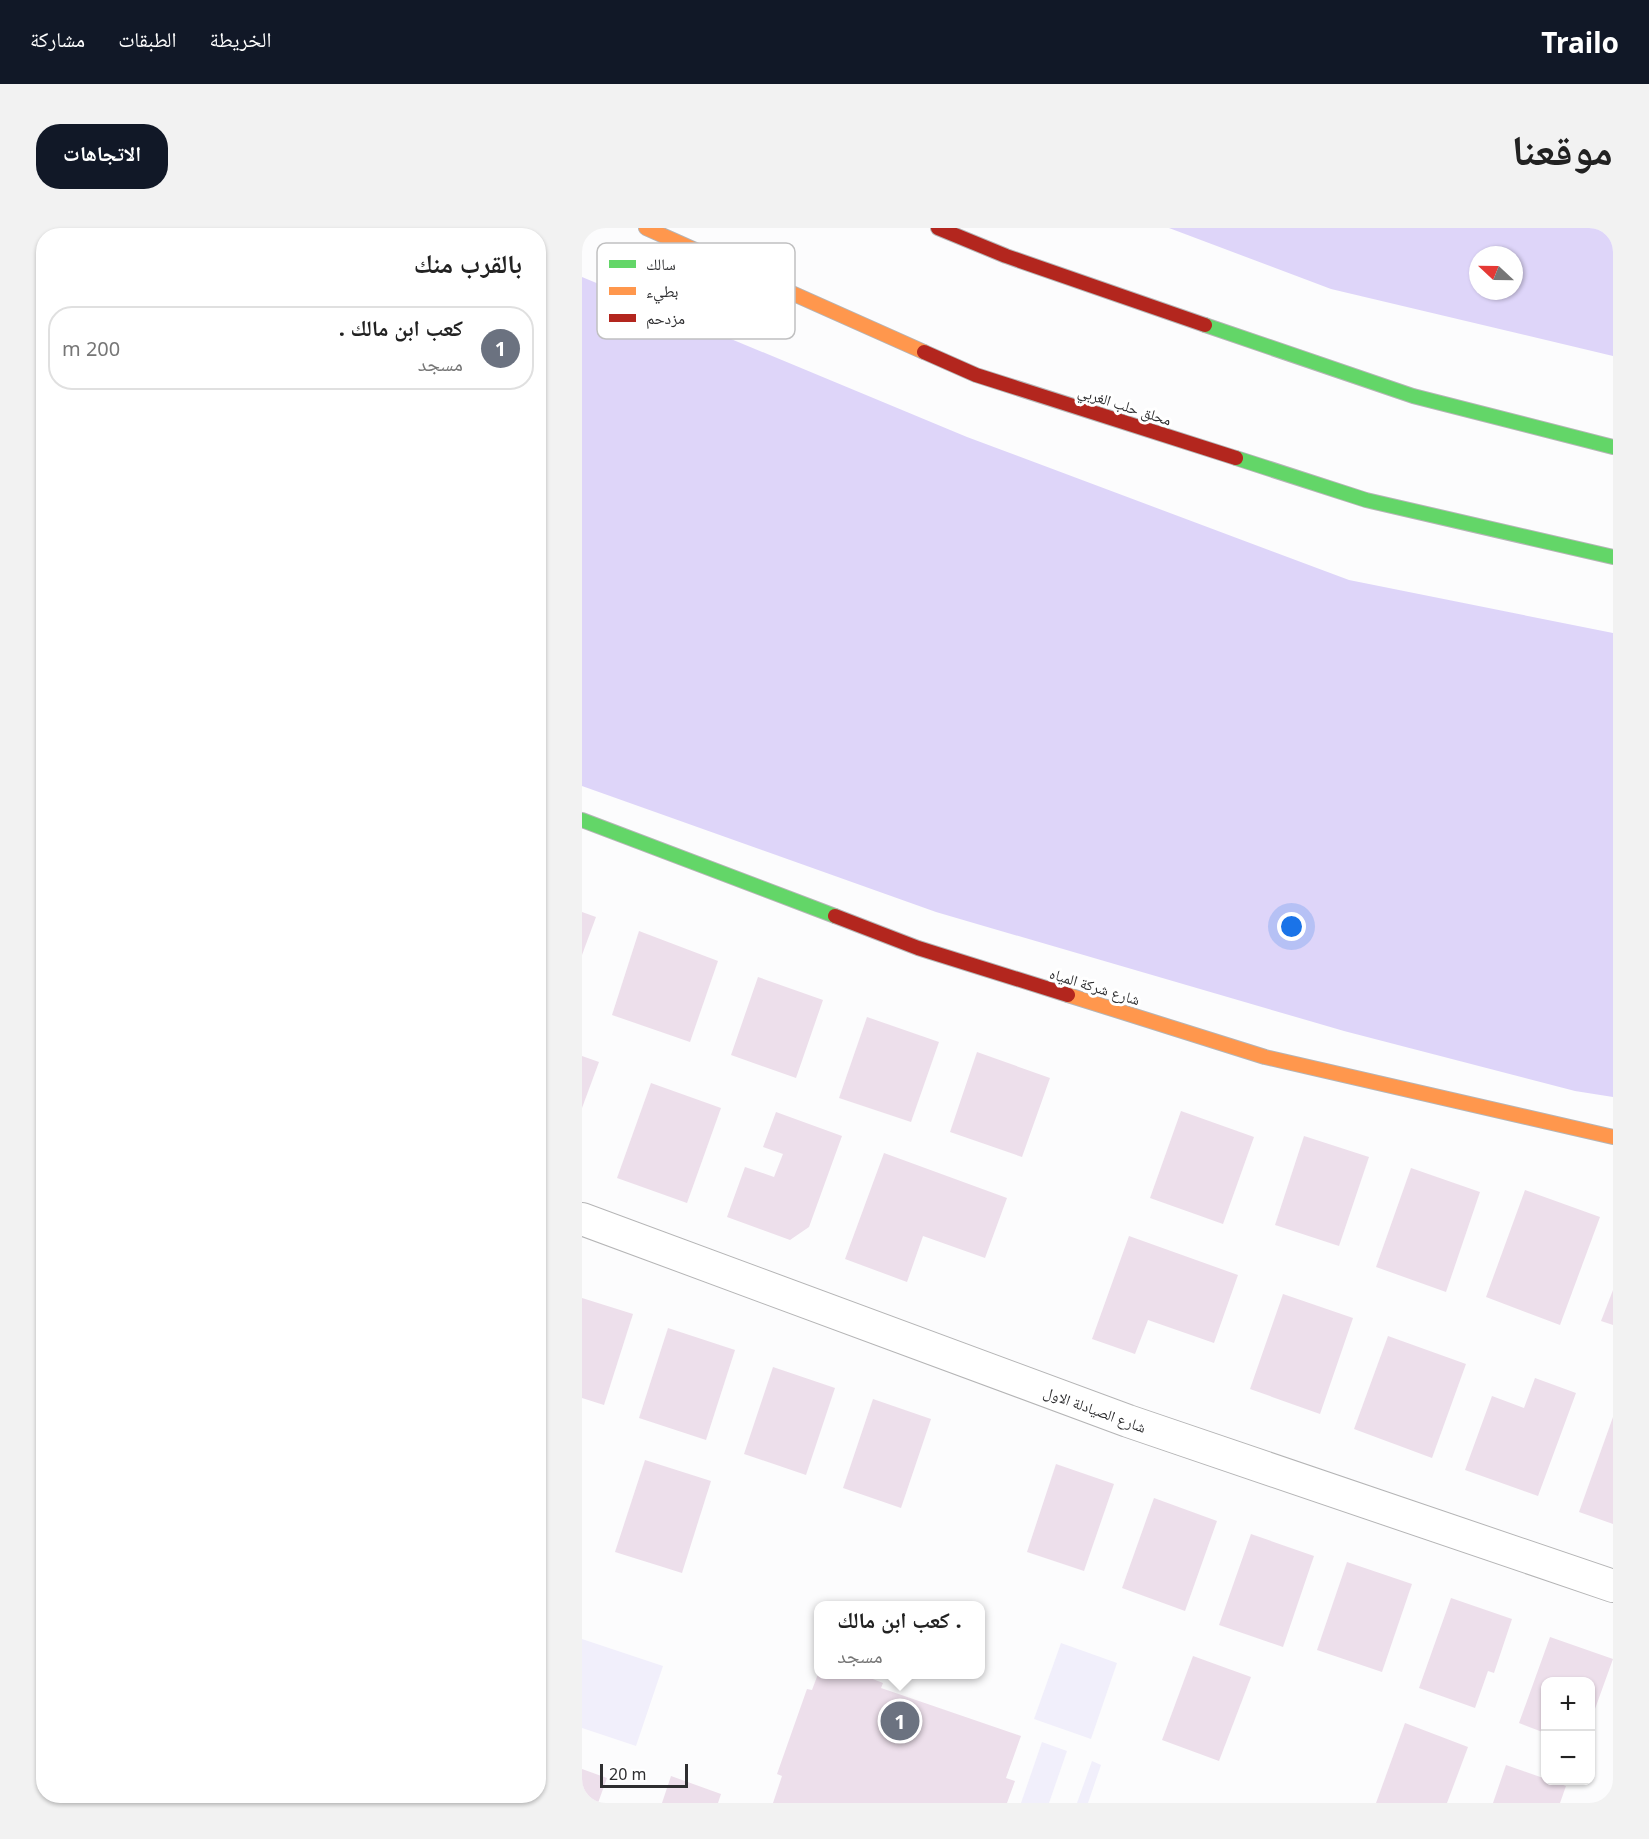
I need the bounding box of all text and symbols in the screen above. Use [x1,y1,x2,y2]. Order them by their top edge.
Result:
text: Trailo [1541,23,1619,61]
text: مشاركة [30,25,85,53]
text: الطبقات [118,25,177,53]
text: الخريطة [210,25,271,53]
text: موقعنا [1512,120,1613,177]
button: الاتجاهات [36,124,168,189]
legend [597,243,795,339]
text: بالقرب منك [414,245,522,281]
north arrow [1469,246,1523,300]
text: سالك [646,253,676,275]
text: بطيء [646,280,678,304]
text: مزدحم [646,307,685,329]
text: كعب ابن مالك . [339,312,463,342]
text: 200 m [62,335,120,362]
text: 1 [495,335,506,362]
text: مسجد [418,350,463,377]
street label: محلق حلب الغربي [1075,381,1174,432]
your location [1277,912,1306,941]
street label: شارع شركة المياه [1047,963,1143,1010]
street label: شارع الصيادلة الاول [1041,1381,1149,1438]
popup [814,1601,985,1679]
text: كعب ابن مالك . [837,1604,962,1634]
text: مسجد [837,1642,883,1669]
map controls [1541,1677,1595,1785]
button: + [1541,1677,1595,1731]
pin: 1 [880,1698,920,1744]
button: − [1541,1731,1595,1785]
scale bar [600,1761,688,1788]
text: 20 m [609,1763,646,1785]

